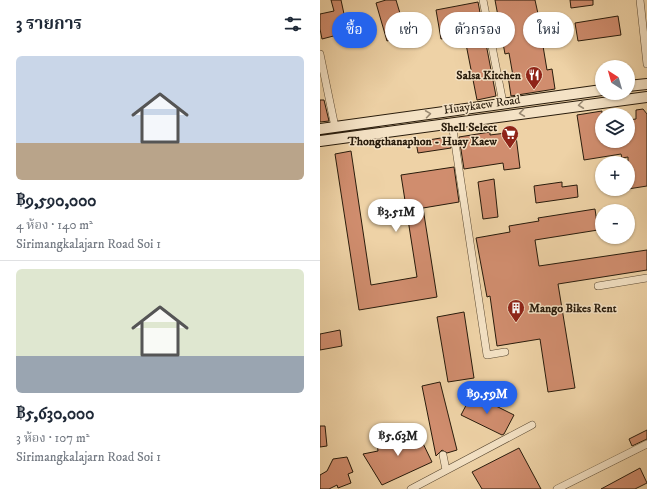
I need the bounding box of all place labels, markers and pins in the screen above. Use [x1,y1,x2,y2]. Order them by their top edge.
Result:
restaurant icon: Salsa Kitchen [524,65,544,90]
place label: Salsa Kitchen [456,68,522,83]
place label: Shell Select Thongthanaphon - Huay Kaew [347,120,497,149]
supermarket icon: Shell Select Thongthanaphon - Huay Kaew [500,124,520,149]
pin: ฿3.51M [363,199,429,233]
building icon: Mango Bikes Rent [506,298,526,323]
place label: Mango Bikes Rent [529,301,617,316]
pin: ฿9.59M [454,381,520,415]
pin: ฿5.63M [365,423,431,457]

